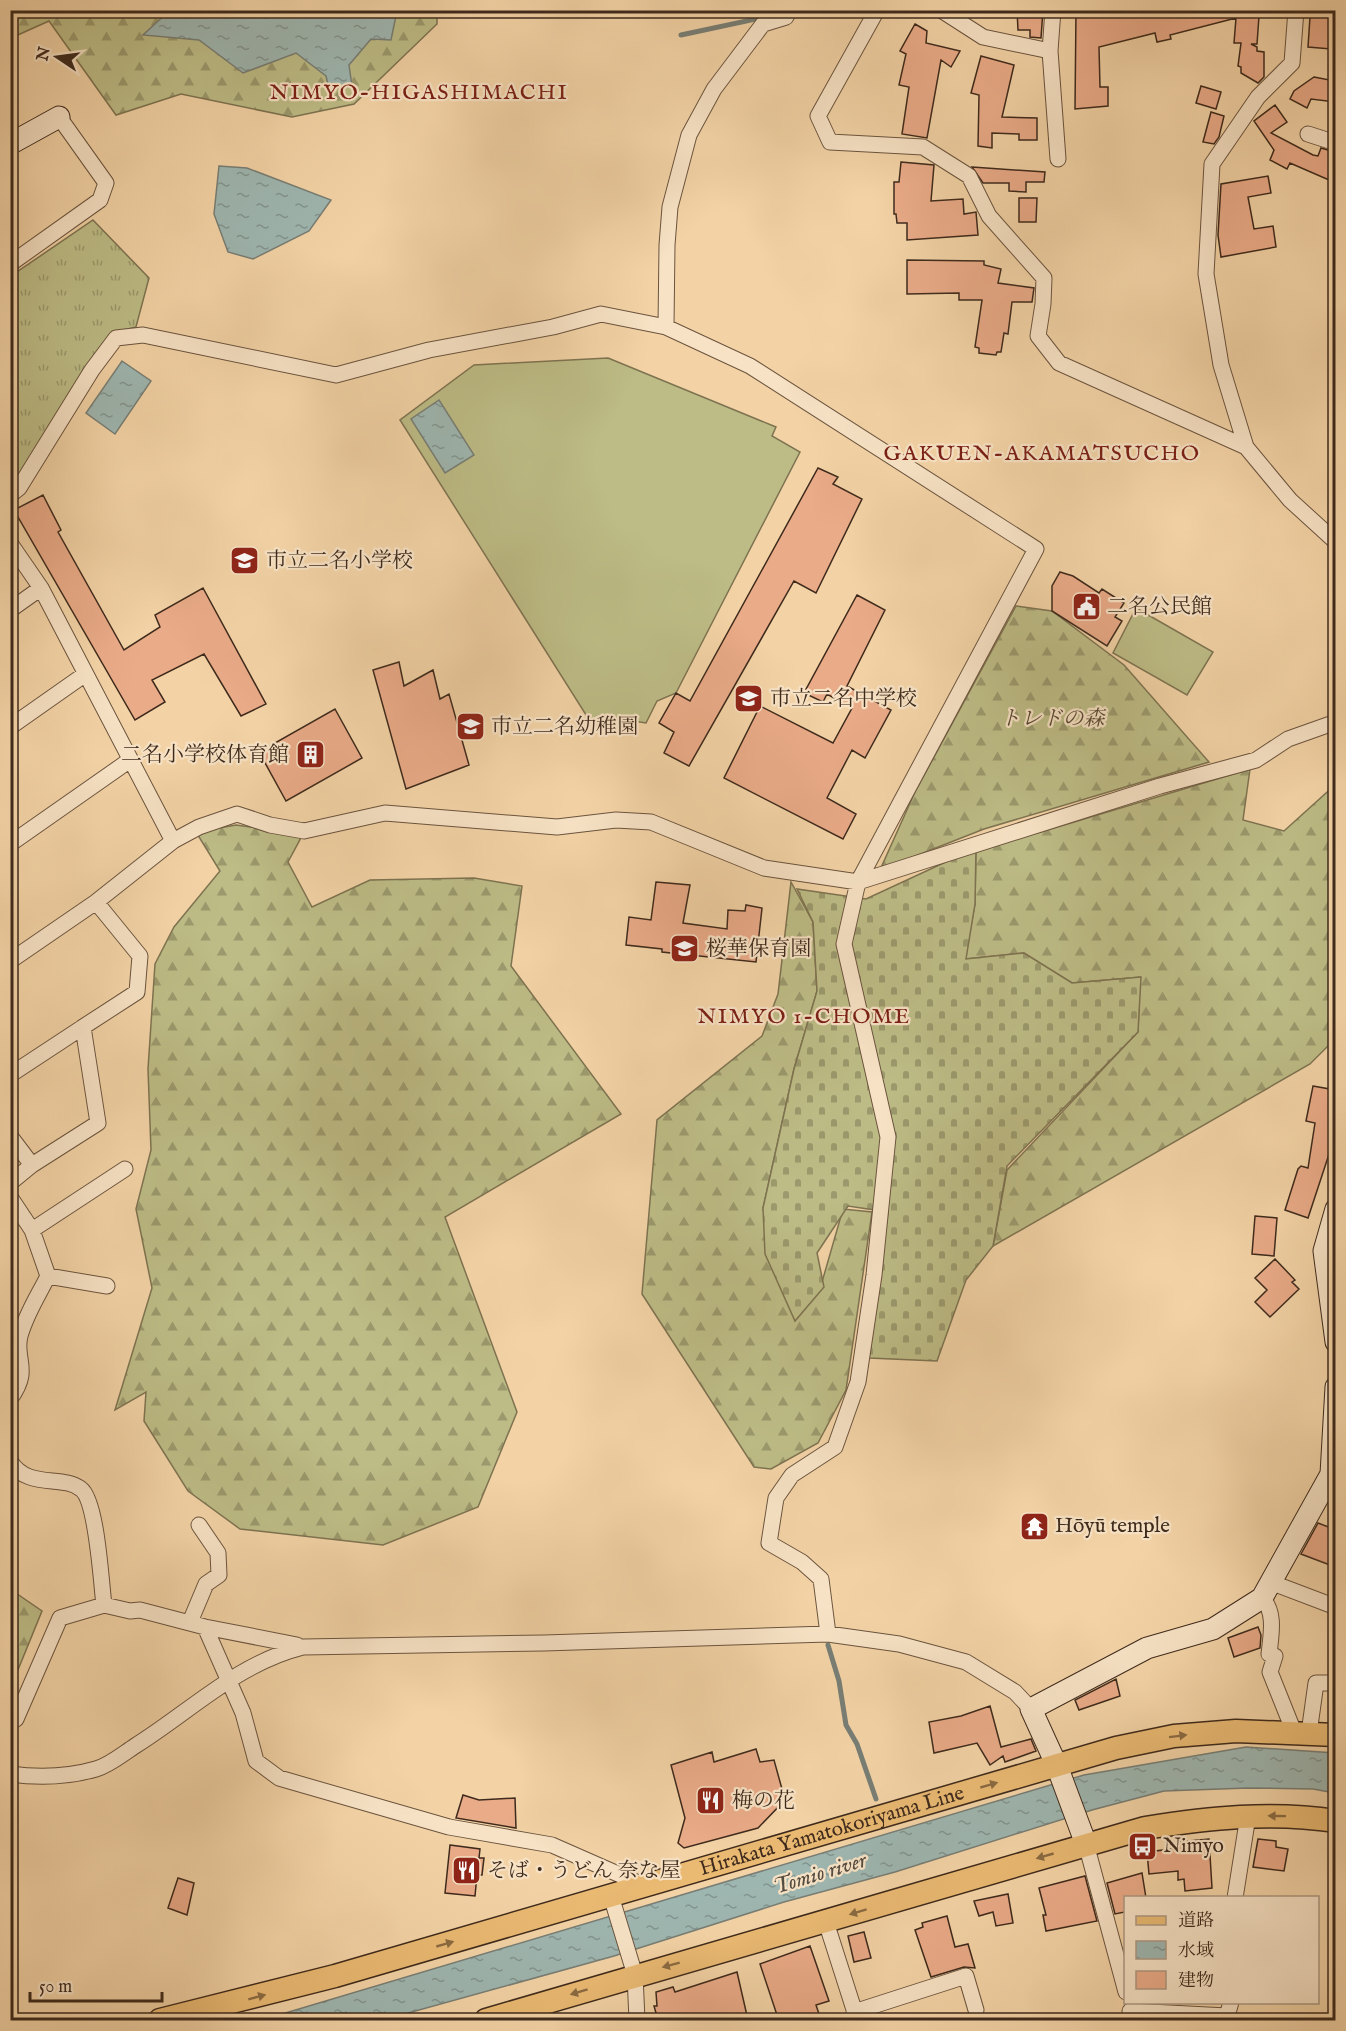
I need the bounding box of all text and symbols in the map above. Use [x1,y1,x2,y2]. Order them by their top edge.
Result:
north arrow [27,27,87,87]
text: N [33,45,56,64]
district label: NIMYO-HIGASHIMACHI [270,79,568,107]
district label: GAKUEN-AKAMATSUCHO [884,440,1200,468]
school or university icon: 市立二名小学校 [229,545,261,577]
place label: 市立二名小学校 [266,548,413,575]
public building icon: 二名公民館 [1070,591,1102,623]
place label: 二名公民館 [1107,594,1212,621]
school or university icon: 市立二名中学校 [733,683,765,715]
place label: 市立二名中学校 [770,686,917,713]
park label: トレドの森 [1000,706,1106,733]
school or university icon: 市立二名幼稚園 [454,711,486,743]
place label: 市立二名幼稚園 [491,714,638,741]
building icon: 二名小学校体育館 [294,739,326,771]
place label: 二名小学校体育館 [121,742,289,769]
school or university icon: 桜華保育園 [669,933,701,965]
place label: 桜華保育園 [706,936,811,963]
district label: NIMYO 1-CHOME [697,1003,911,1031]
temple icon: Hōyū temple [1018,1510,1050,1542]
place label: Hōyū temple [1055,1513,1170,1540]
one-way arrow [1168,1732,1187,1741]
street label: Hirakata Yamatokoriyama Line [696,1779,968,1882]
one-way arrow [980,1780,998,1789]
restaurant icon: 梅の花 [695,1785,727,1817]
place label: 梅の花 [732,1788,795,1815]
one-way arrow [1268,1811,1287,1821]
bus stop icon: Nimyo [1126,1830,1158,1862]
place label: Nimyo [1163,1833,1224,1860]
water label: Tomio river [770,1846,871,1901]
one-way arrow [1036,1852,1054,1861]
restaurant icon: そば・うどん 奈な屋 [450,1855,482,1887]
place label: そば・うどん 奈な屋 [487,1858,681,1885]
legend [1124,1896,1319,2004]
one-way arrow [849,1908,867,1917]
text: 道路 [1178,1910,1214,1933]
one-way arrow [436,1939,454,1948]
text: 水域 [1178,1940,1214,1963]
one-way arrow [662,1961,680,1971]
scale bar [30,1965,162,2003]
text: 建物 [1178,1970,1214,1993]
text: 50 m [39,1976,72,1999]
one-way arrow [570,1988,588,1998]
one-way arrow [248,1991,266,2001]

